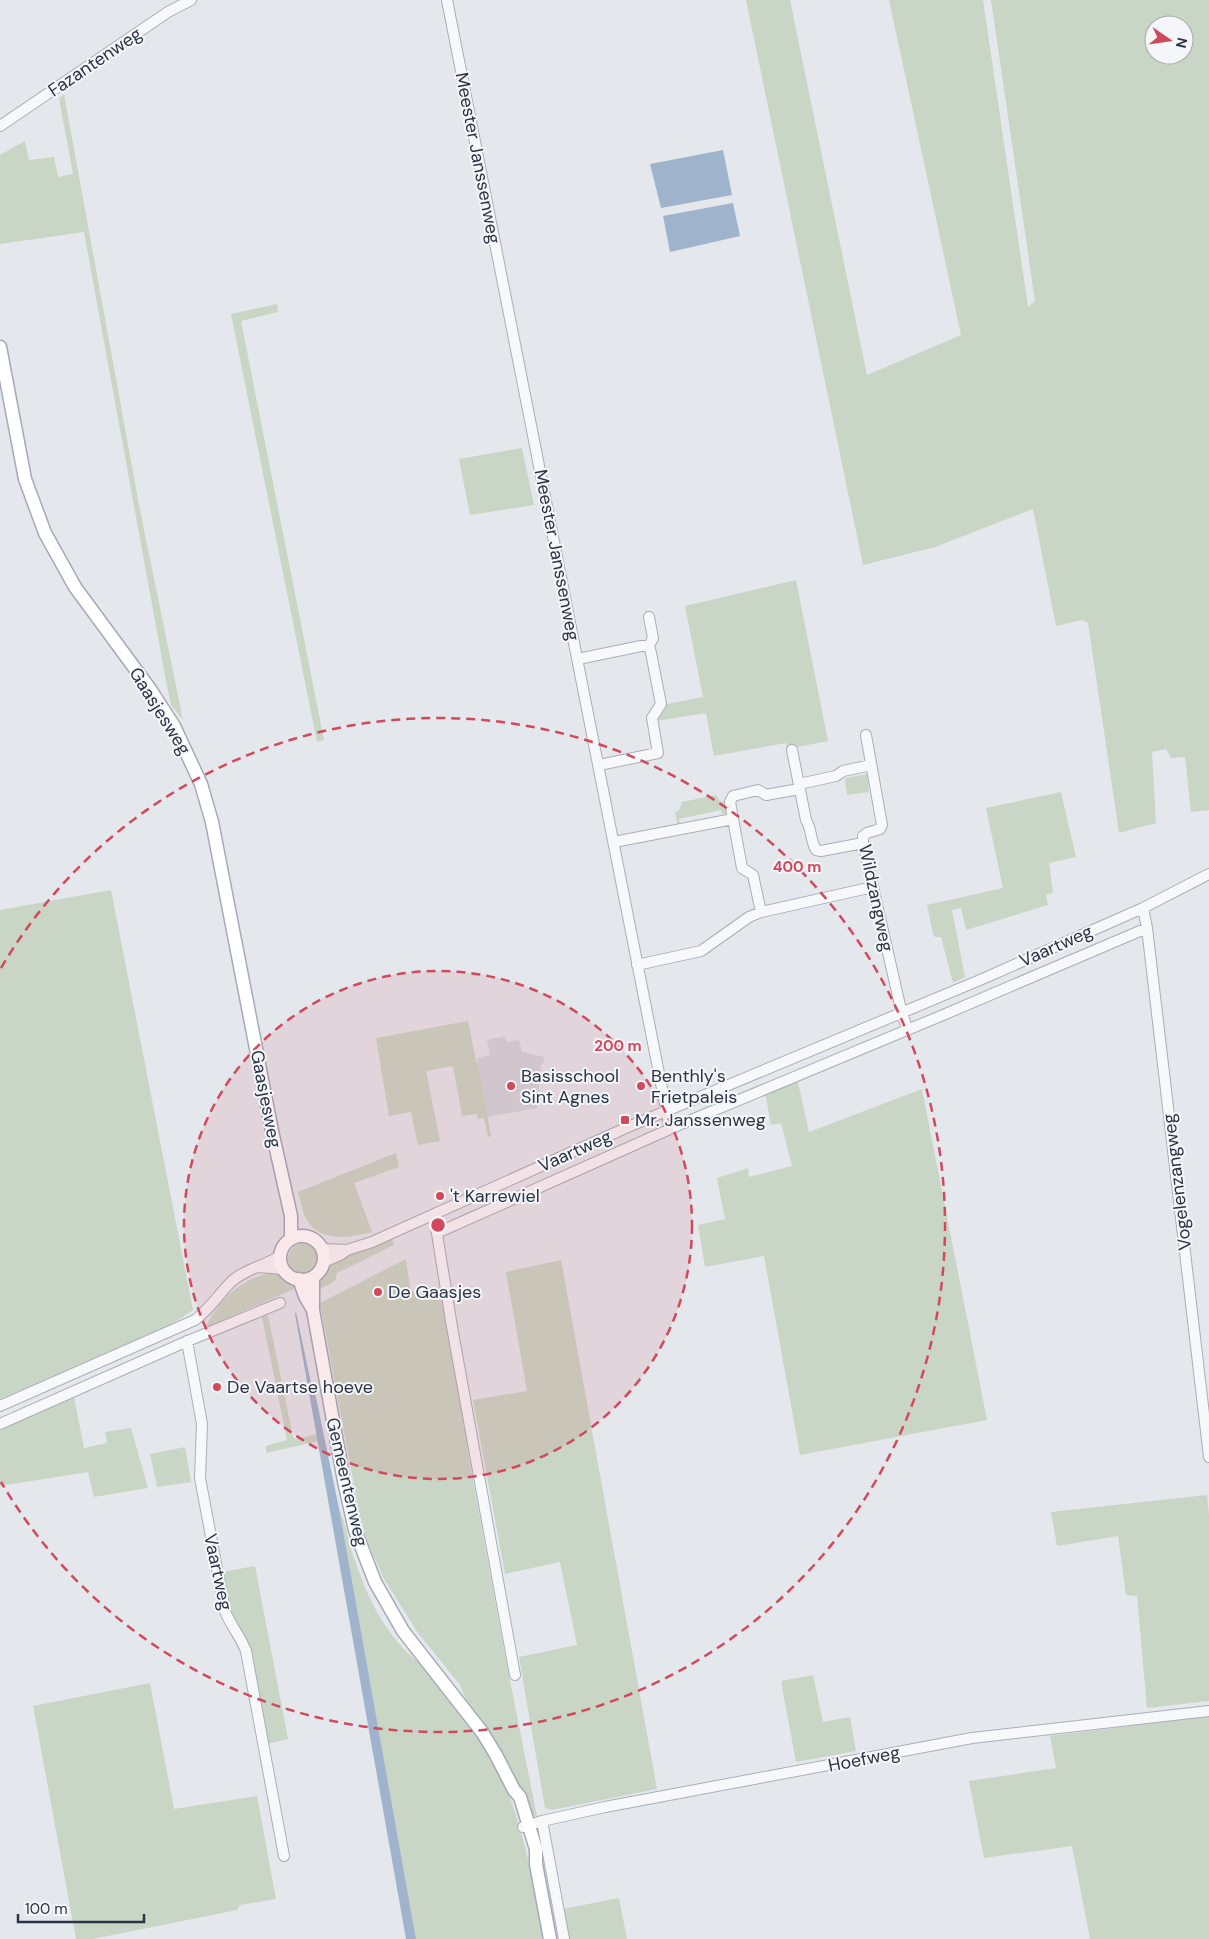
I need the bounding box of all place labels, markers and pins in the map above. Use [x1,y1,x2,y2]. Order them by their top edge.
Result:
place label: Basisschool Sint Agnes [521,1064,619,1109]
place label: Benthly's Frietpaleis [651,1064,737,1109]
marker: Basisschool Sint Agnes [505,1080,517,1092]
marker: Benthly's Frietpaleis [635,1080,647,1092]
place label: Mr. Janssenweg [635,1108,766,1132]
marker: Mr. Janssenweg [619,1114,631,1126]
place label: 't Karrewiel [450,1184,540,1208]
marker: 't Karrewiel [434,1190,446,1202]
centre of rings [429,1216,447,1234]
place label: De Gaasjes [388,1280,481,1304]
marker: De Gaasjes [372,1286,384,1298]
place label: De Vaartse hoeve [227,1375,373,1399]
marker: De Vaartse hoeve [211,1381,223,1393]

